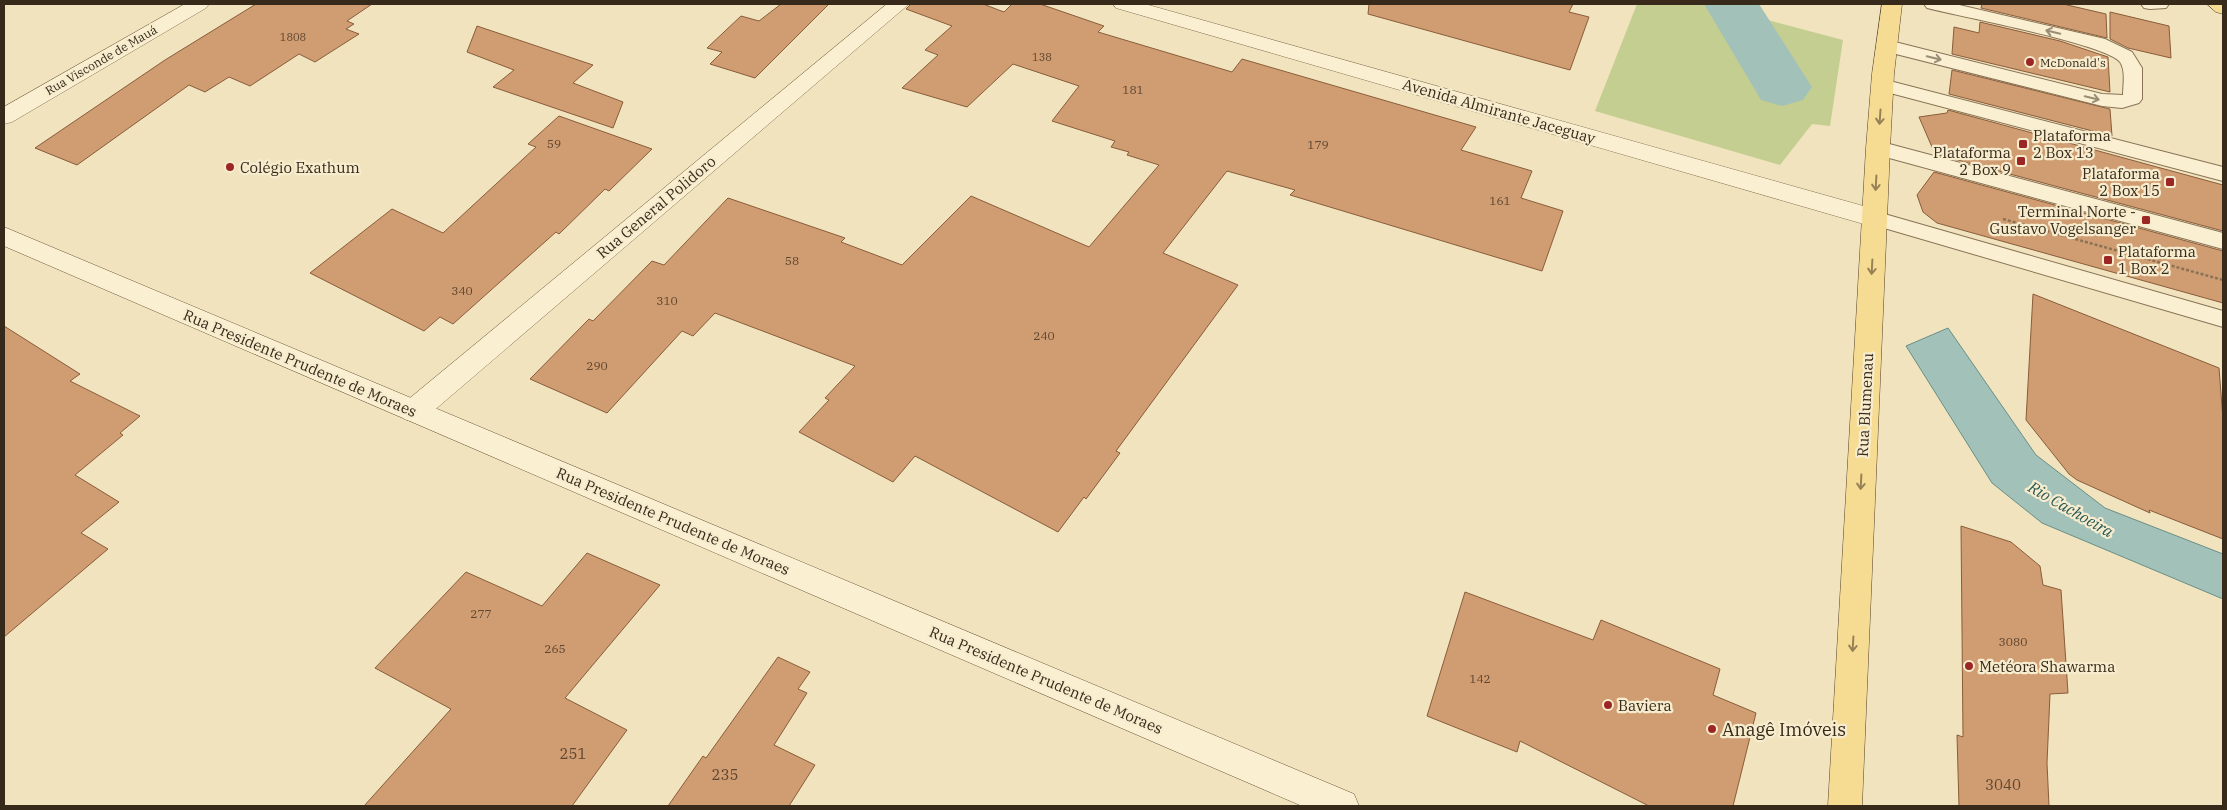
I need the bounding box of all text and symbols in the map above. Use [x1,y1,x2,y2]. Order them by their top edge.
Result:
street label: Rua Visconde de Mauá [42,22,160,98]
one-way arrow [2045,27,2061,36]
house number: 1808 [280,30,306,44]
house number: 138 [1032,50,1052,64]
one-way arrow [1926,54,1942,63]
place label: McDonald's [2040,55,2106,70]
marker: McDonald's [2024,56,2036,68]
street label: Avenida Almirante Jaceguay [1400,74,1598,148]
house number: 181 [1122,82,1144,97]
one-way arrow [2083,94,2099,103]
one-way arrow [1875,108,1885,124]
place label: Plataforma 2 Box 13 [2033,126,2111,162]
house number: 59 [547,136,561,151]
house number: 179 [1307,137,1329,152]
marker: Plataforma 2 Box 13 [2017,138,2029,150]
place label: Plataforma 2 Box 9 [1933,143,2011,179]
street label: Rua General Polidoro [593,152,719,262]
marker: Plataforma 2 Box 9 [2015,155,2027,167]
place label: Colégio Exathum [240,158,360,177]
marker: Colégio Exathum [224,161,236,173]
place label: Plataforma 2 Box 15 [2082,164,2160,200]
one-way arrow [1871,175,1880,191]
marker: Plataforma 2 Box 15 [2164,176,2176,188]
house number: 161 [1489,193,1511,208]
place label: Terminal Norte - Gustavo Vogelsanger [1990,202,2136,238]
marker: Terminal Norte - Gustavo Vogelsanger [2140,214,2152,226]
place label: Plataforma 1 Box 2 [2118,242,2196,278]
house number: 58 [785,253,799,268]
marker: Plataforma 1 Box 2 [2102,254,2114,266]
one-way arrow [1867,259,1876,275]
house number: 340 [451,283,473,298]
house number: 310 [656,293,678,308]
street label: Rua Presidente Prudente de Moraes [180,305,420,421]
house number: 240 [1033,328,1055,343]
street label: Rua Blumenau [1853,353,1877,457]
house number: 290 [586,358,608,373]
street label: Rua Presidente Prudente de Moraes [553,463,793,579]
one-way arrow [1857,474,1866,490]
water label: Rio Cachoeira [2024,476,2117,542]
house number: 277 [470,606,492,621]
street label: Rua Presidente Prudente de Moraes [926,622,1166,738]
house number: 3080 [1999,634,2027,649]
one-way arrow [1849,636,1858,652]
house number: 265 [544,641,566,656]
place label: Metéora Shawarma [1979,657,2115,676]
marker: Metéora Shawarma [1963,660,1975,672]
house number: 142 [1469,671,1491,686]
place label: Baviera [1618,696,1672,715]
marker: Baviera [1602,699,1614,711]
place label: Anagê Imóveis [1722,718,1846,741]
marker: Anagê Imóveis [1706,723,1718,735]
house number: 251 [559,744,587,763]
house number: 235 [711,765,739,784]
house number: 3040 [1985,775,2021,794]

